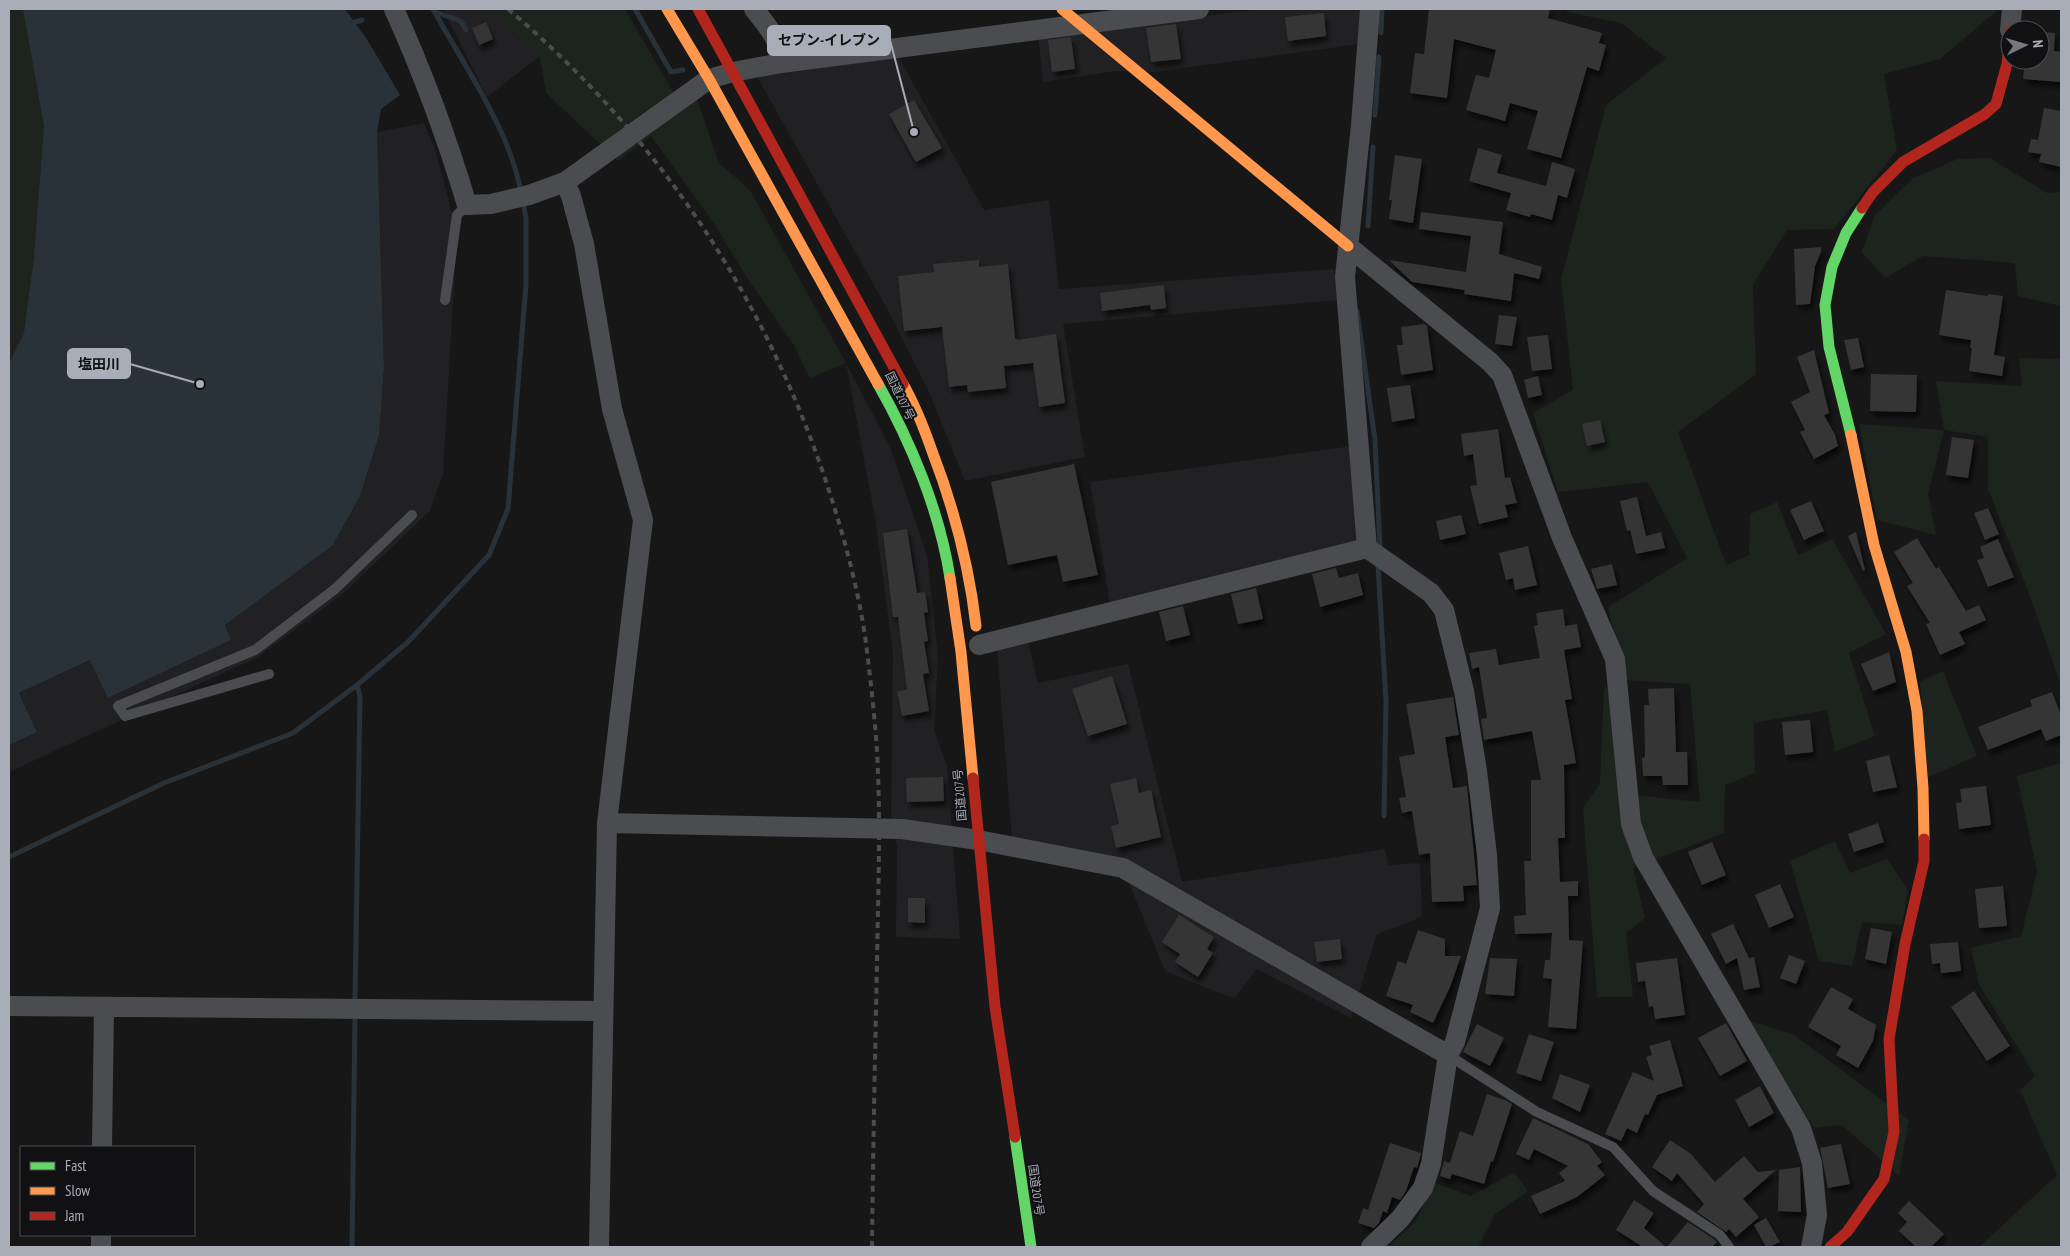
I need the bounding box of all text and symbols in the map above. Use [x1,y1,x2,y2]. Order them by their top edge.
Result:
north arrow [2000,20,2050,70]
callout: セブン-イレブン [768,26,890,55]
text: セブン-イレブン [778,31,880,49]
text: N [2029,39,2047,48]
callout: 塩田川 [68,349,130,378]
text: 塩田川 [78,355,120,373]
street label: 国道207号 [882,369,919,423]
street label: 国道207号 [950,768,969,822]
legend [20,1146,195,1236]
text: Fast [65,1156,86,1175]
street label: 国道207号 [1025,1163,1048,1217]
text: Slow [65,1181,90,1200]
text: Jam [64,1206,84,1225]

